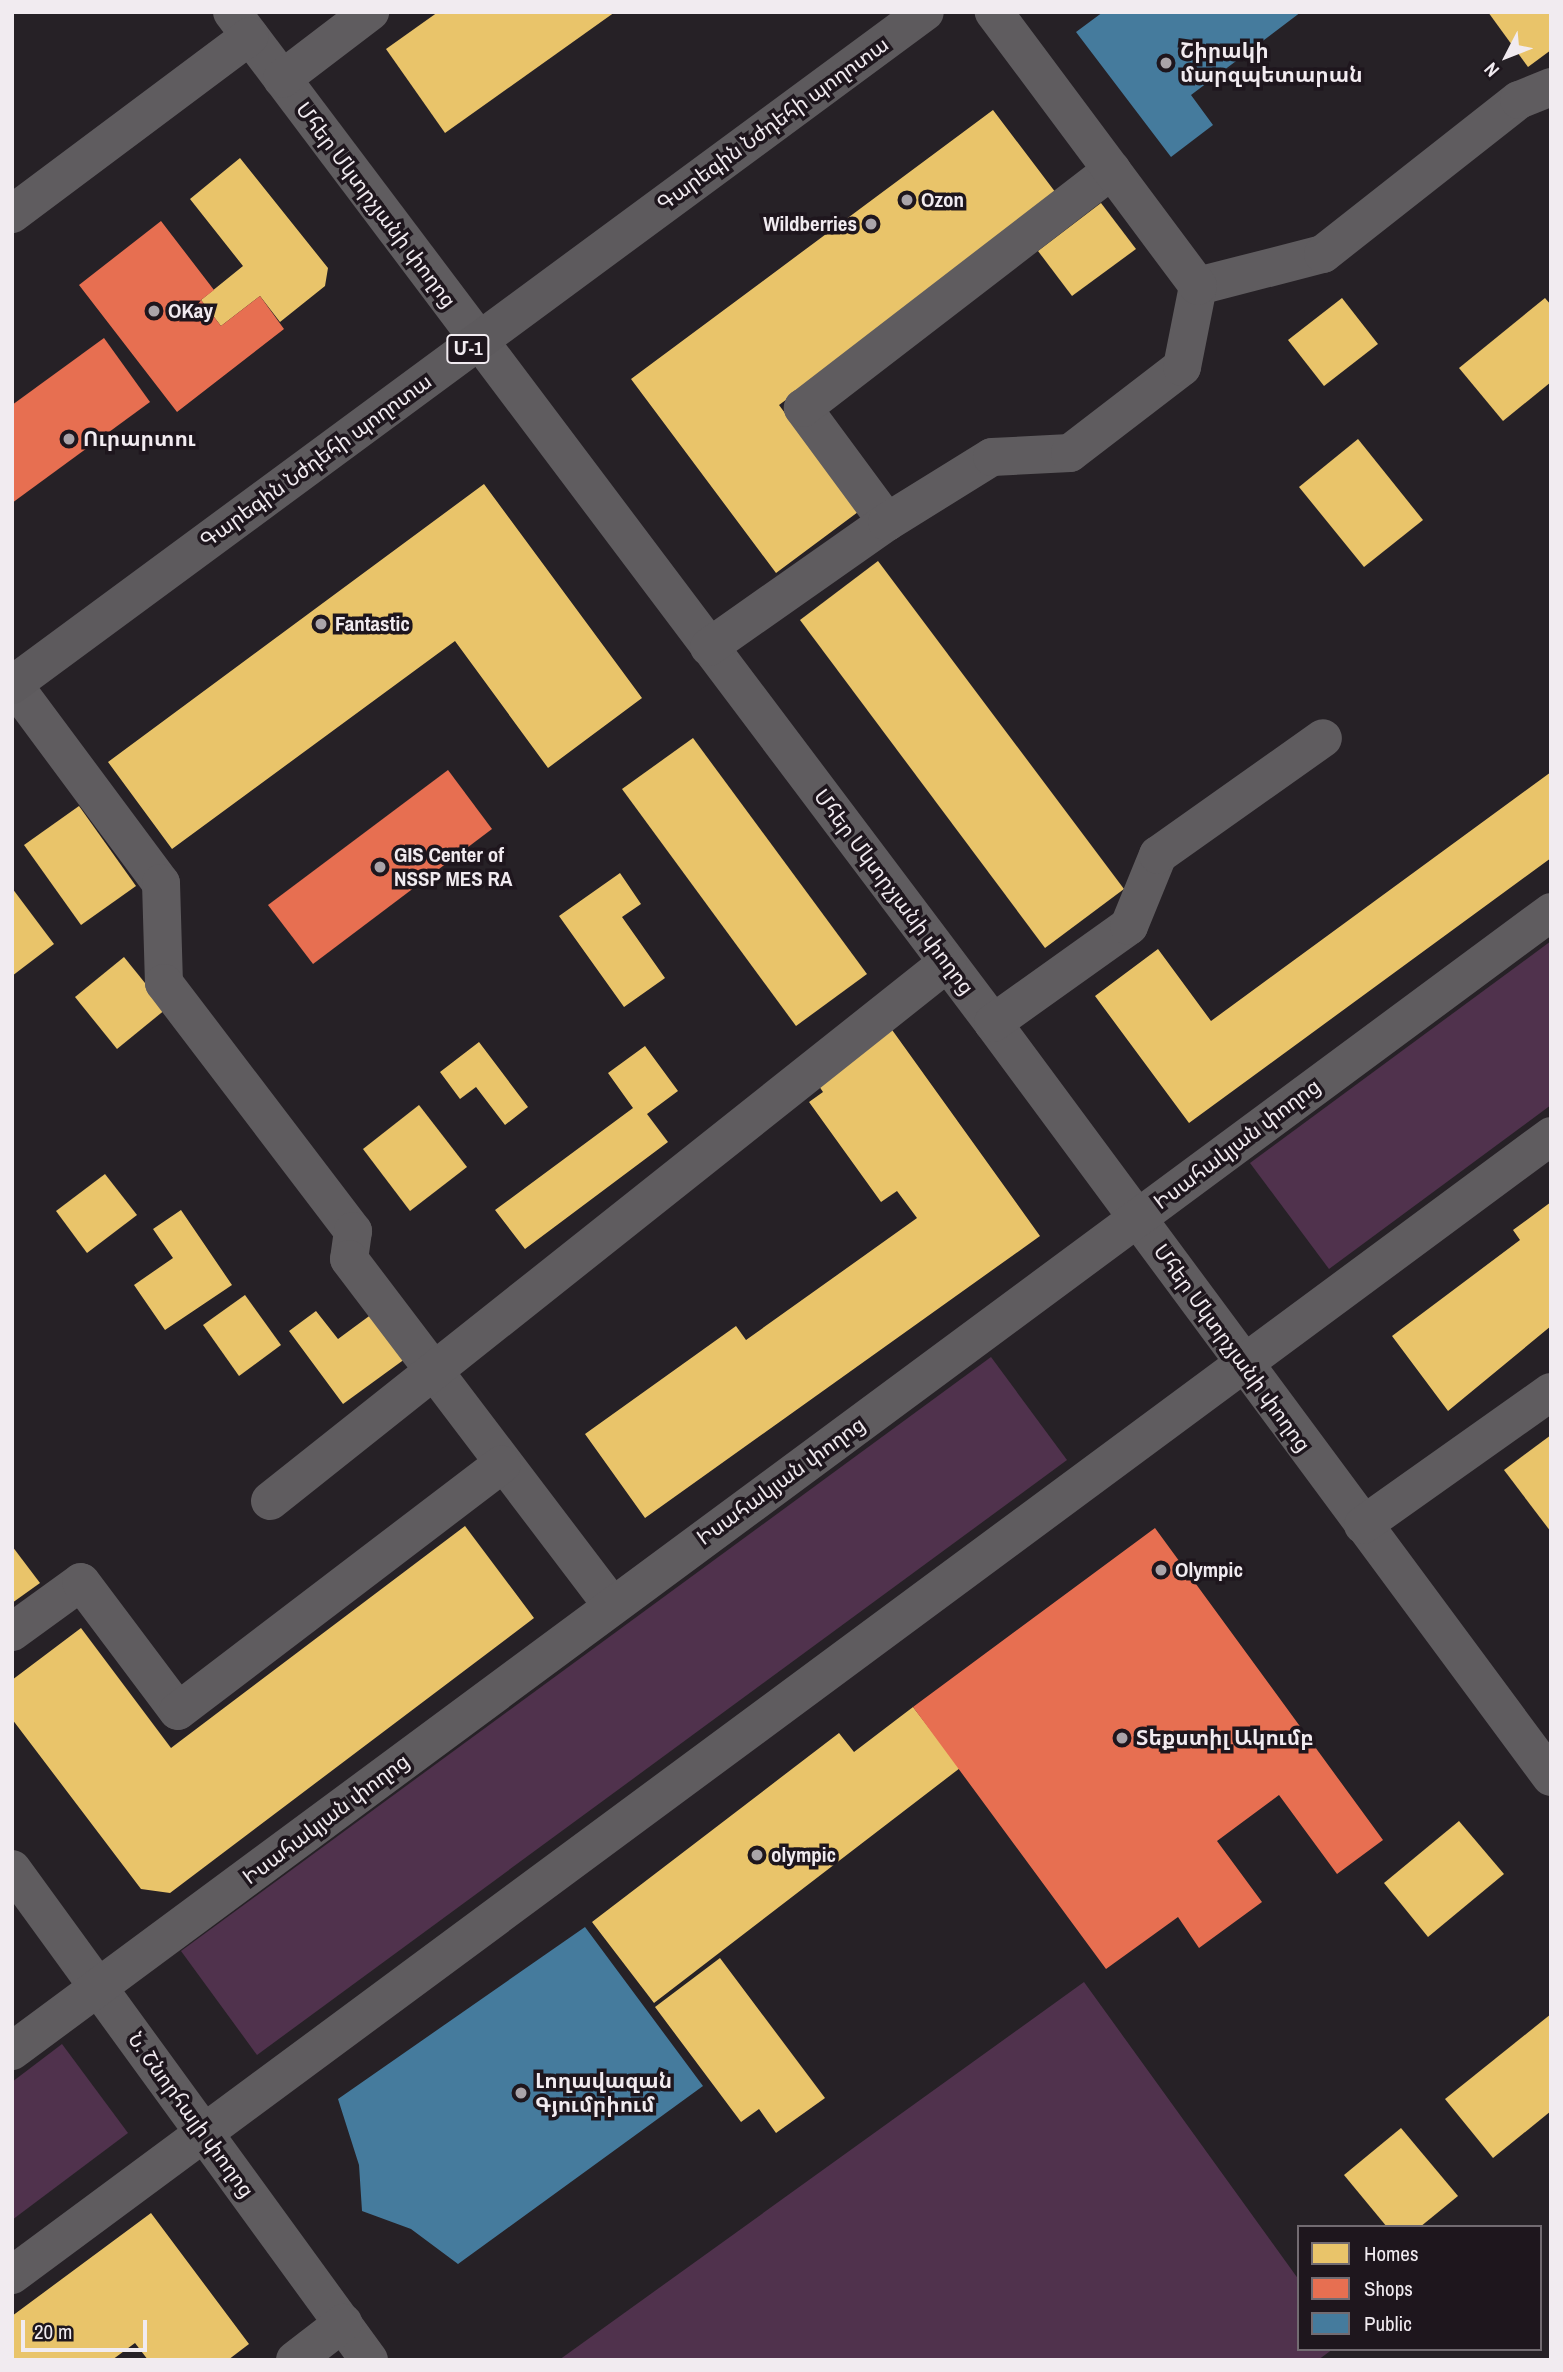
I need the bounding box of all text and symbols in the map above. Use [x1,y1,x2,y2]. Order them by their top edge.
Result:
north arrow [1472,21,1542,91]
street label: Գարեգին Նժդեհի պողոտա [652,32,894,216]
place label: Շիրակի մարզպետարան [1180,38,1363,88]
marker: Շիրակի մարզպետարան [1158,55,1174,71]
text: N [1478,57,1505,83]
street label: Մհեր Մկտրչյանի փողոց [291,97,461,313]
place label: Ozon [921,187,964,213]
marker: Ozon [899,192,915,208]
place label: Wildberries [763,211,857,237]
marker: Wildberries [863,216,879,232]
place label: OKay [168,298,213,324]
marker: OKay [146,303,162,319]
road number: Մ-1 [445,334,491,364]
street label: Գարեգին Նժդեհի պողոտա [195,369,437,553]
place label: Ուրարտու [83,426,196,452]
marker: Ուրարտու [61,431,77,447]
place label: Fantastic [335,611,410,637]
marker: Fantastic [313,616,329,632]
street label: Մհեր Մկտրչյանի փողոց [809,784,979,1000]
place label: GIS Center of NSSP MES RA [394,842,513,892]
marker: GIS Center of NSSP MES RA [372,859,388,875]
street label: Իսահակյան փողոց [1149,1073,1325,1215]
street label: Մհեր Մկտրչյանի փողոց [1148,1239,1316,1457]
street label: Իսահակյան փողոց [692,1412,870,1550]
place label: Olympic [1175,1557,1243,1583]
marker: Olympic [1153,1562,1169,1578]
place label: Տեքստիլ Ակումբ [1136,1725,1314,1751]
marker: Տեքստիլ Ակումբ [1114,1730,1130,1746]
street label: Իսահակյան փողոց [238,1748,414,1890]
place label: olympic [771,1842,836,1868]
marker: olympic [749,1847,765,1863]
street label: Ն. Շնորհալի փողոց [123,2028,259,2202]
place label: Լողավազան Գյումրիում [535,2068,672,2118]
marker: Լողավազան Գյումրիում [513,2085,529,2101]
legend [1297,2225,1542,2351]
text: Homes [1364,2239,1419,2268]
text: Shops [1364,2274,1413,2303]
scale bar [24,2306,150,2350]
text: Public [1364,2309,1412,2338]
text: 20 m [34,2317,72,2346]

